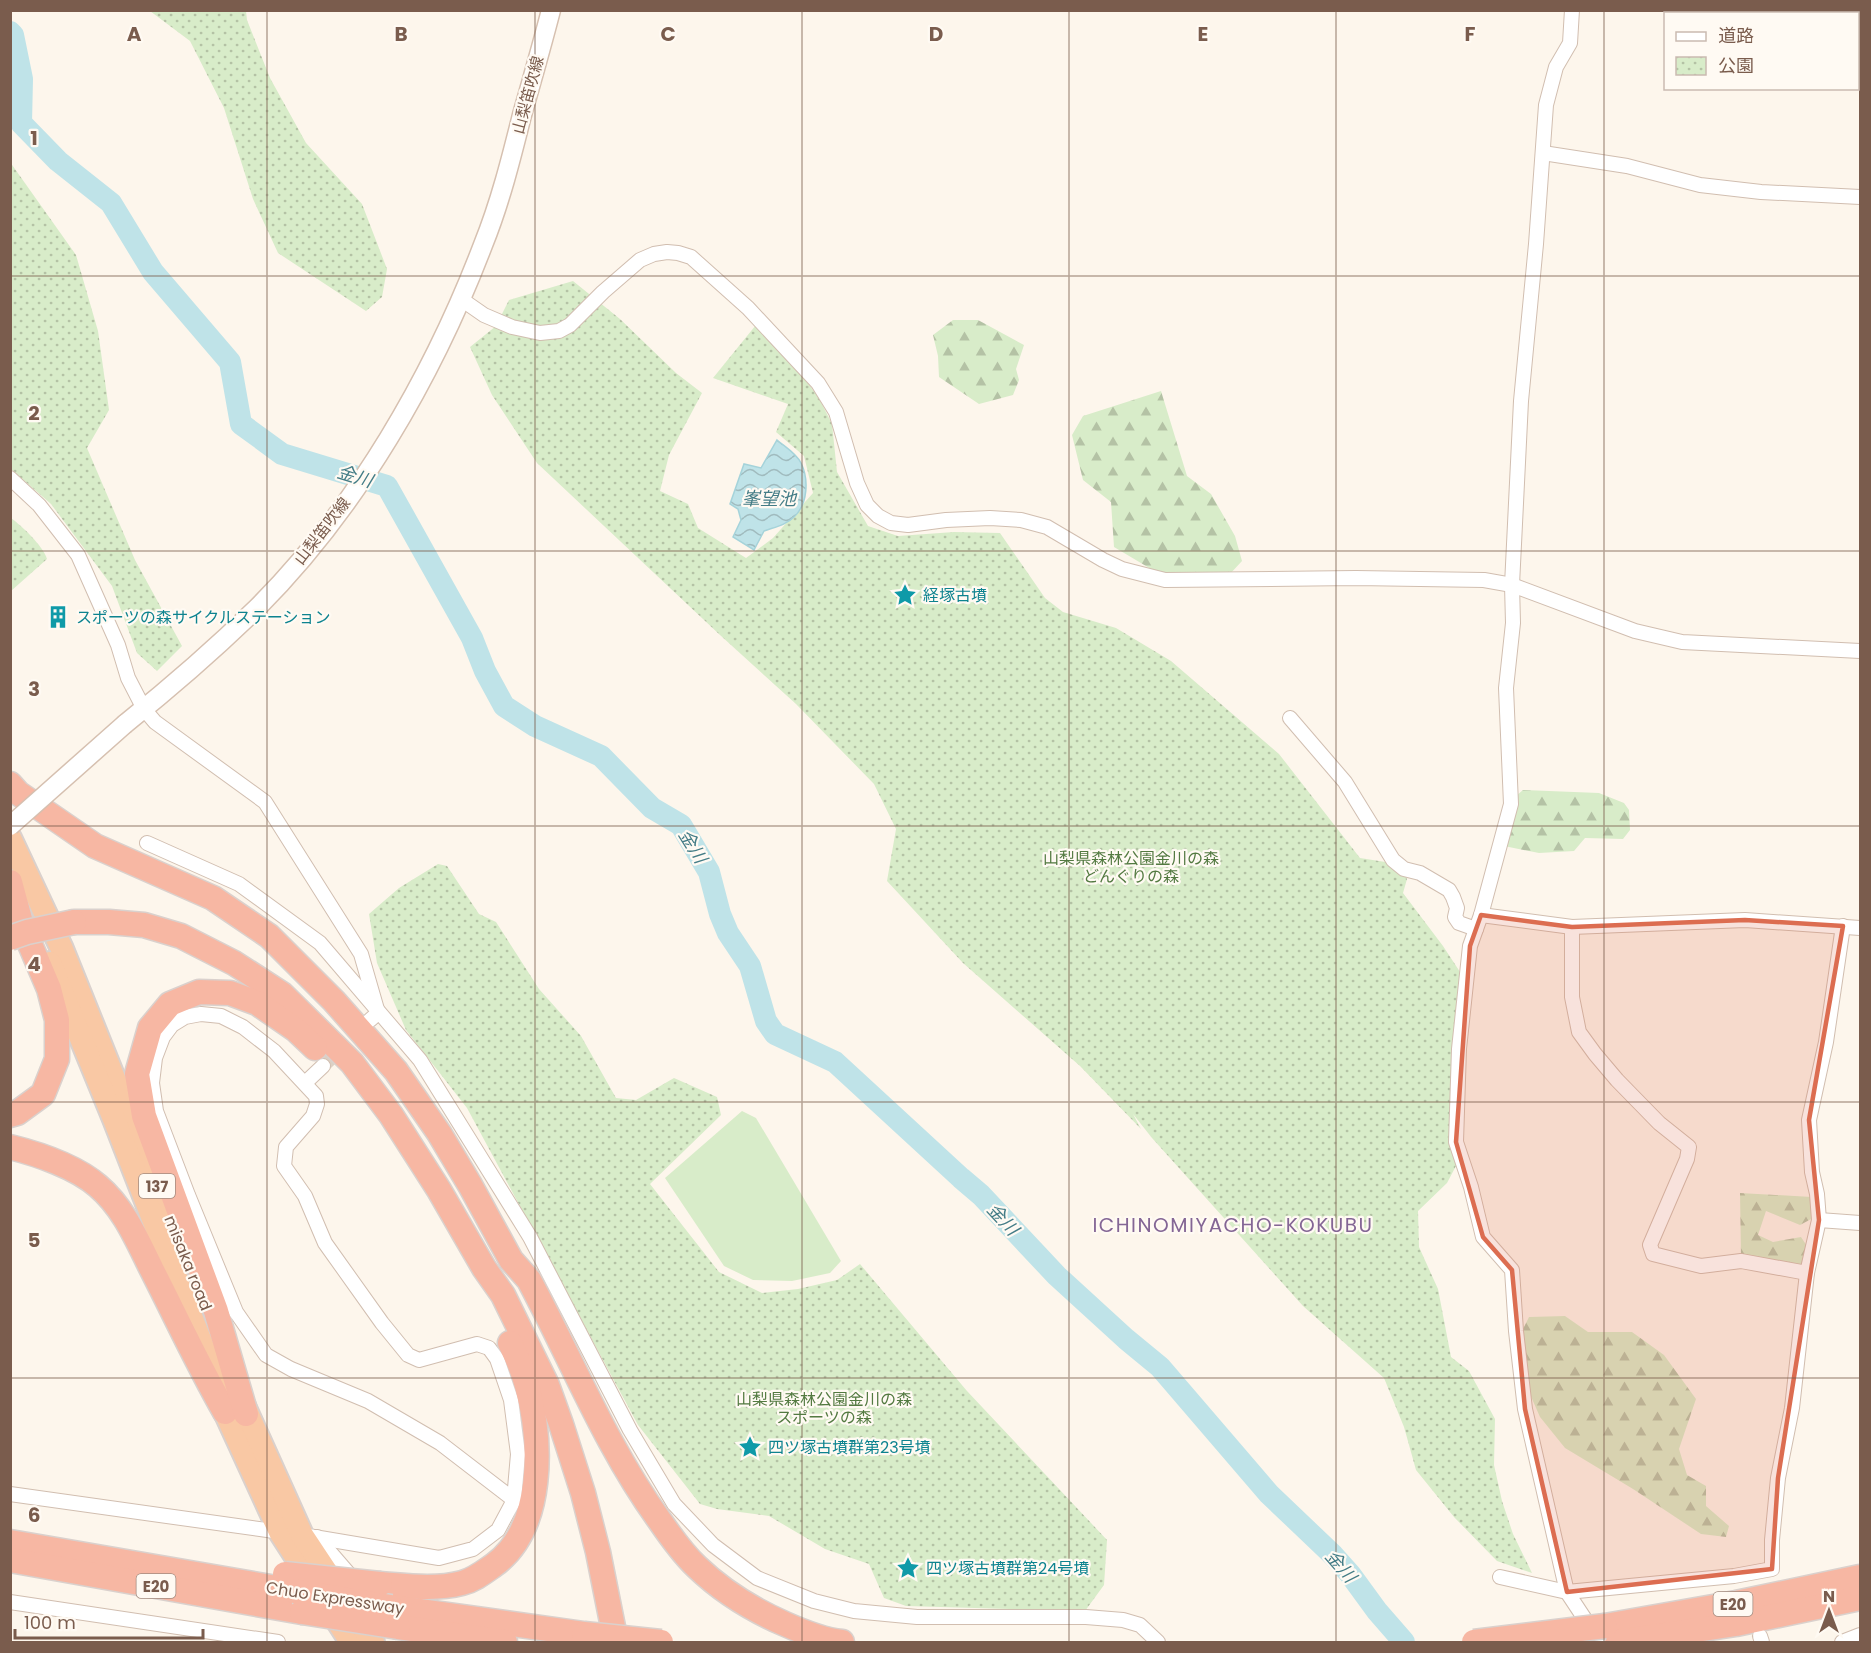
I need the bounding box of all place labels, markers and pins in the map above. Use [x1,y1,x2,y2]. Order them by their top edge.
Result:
place icon: 経塚古墳 [892,582,918,608]
place label: 経塚古墳 [923,584,987,607]
building icon: スポーツの森サイクルステーション [45,604,71,630]
place label: スポーツの森サイクルステーション [76,606,331,629]
place icon: 四ツ塚古墳群第23号墳 [737,1434,763,1460]
place label: 四ツ塚古墳群第23号墳 [768,1436,931,1459]
place icon: 四ツ塚古墳群第24号墳 [895,1555,921,1581]
place label: 四ツ塚古墳群第24号墳 [926,1557,1089,1580]

